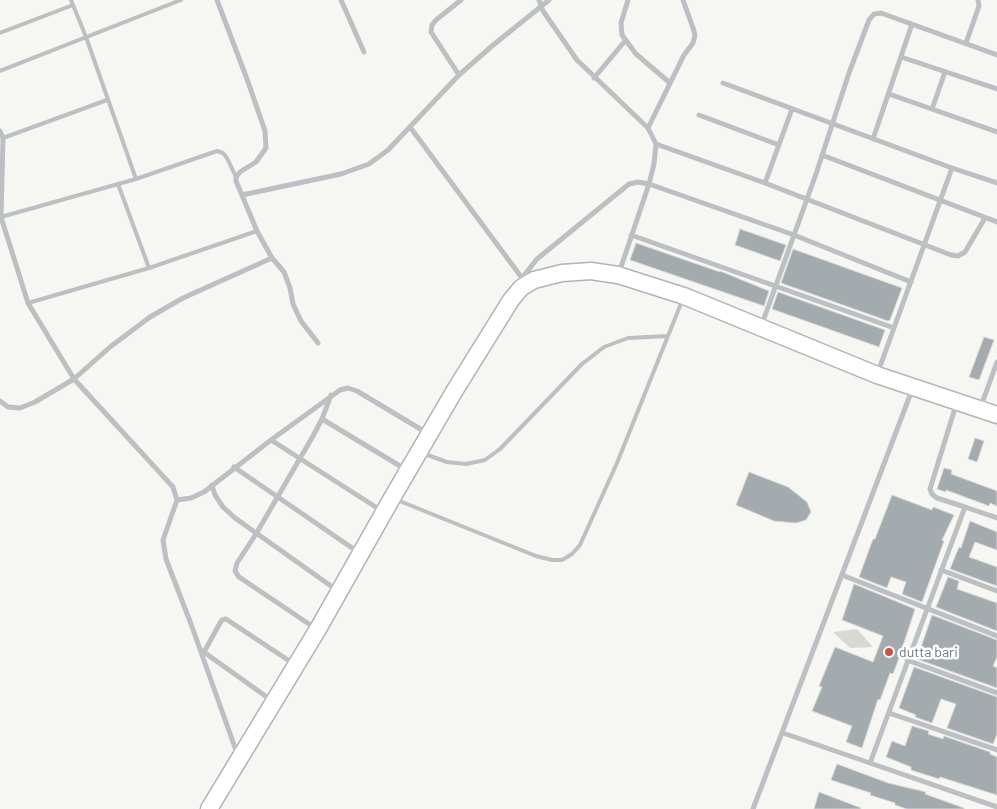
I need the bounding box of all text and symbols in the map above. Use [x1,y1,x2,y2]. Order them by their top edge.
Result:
place label: dutta bari [899,644,958,660]
marker: dutta bari [883,646,895,658]

